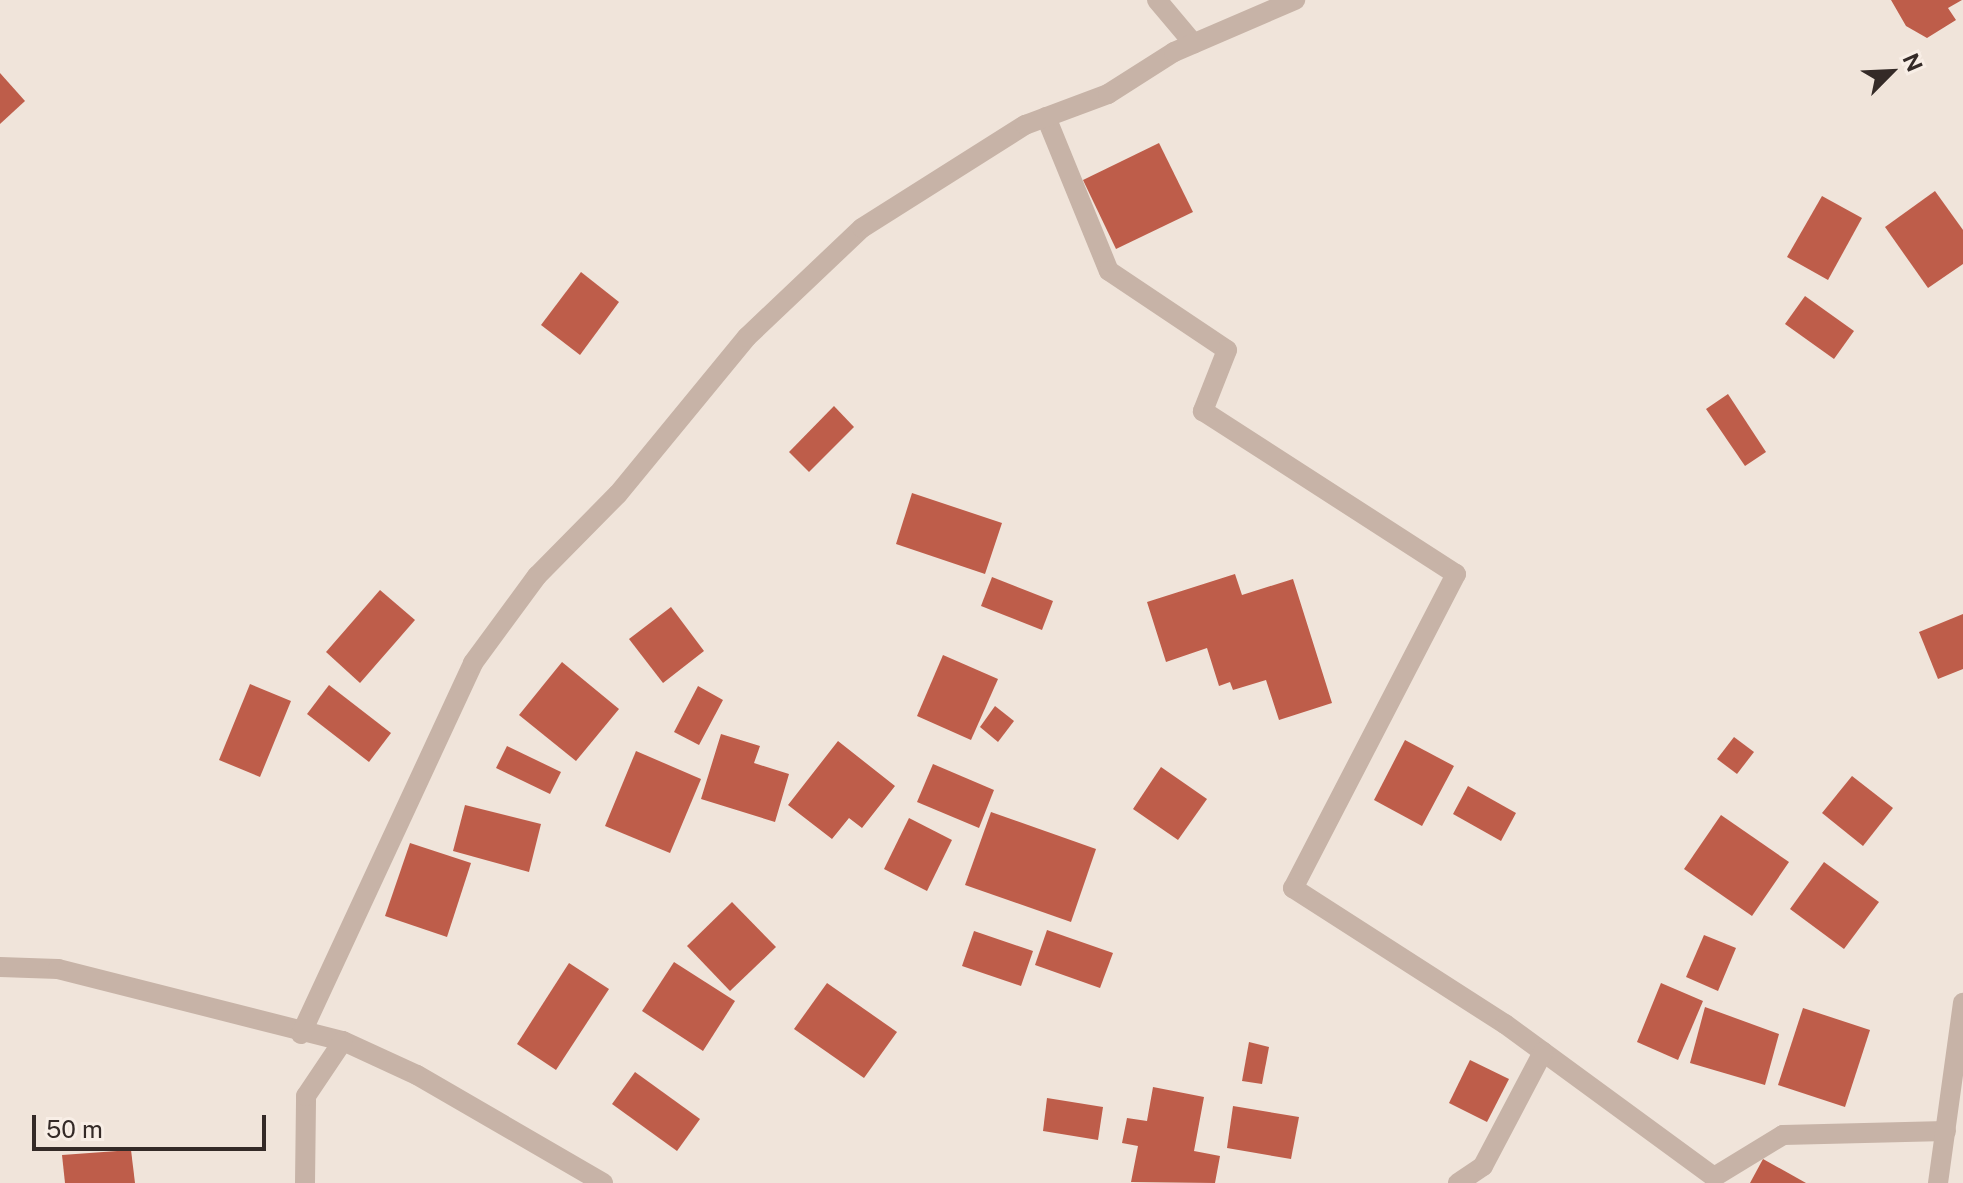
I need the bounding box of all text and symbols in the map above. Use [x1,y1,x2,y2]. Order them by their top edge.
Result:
north arrow [1851,32,1931,112]
text: N [1898,49,1928,75]
scale bar [36,1099,270,1149]
text: 50 m [46,1115,103,1143]

